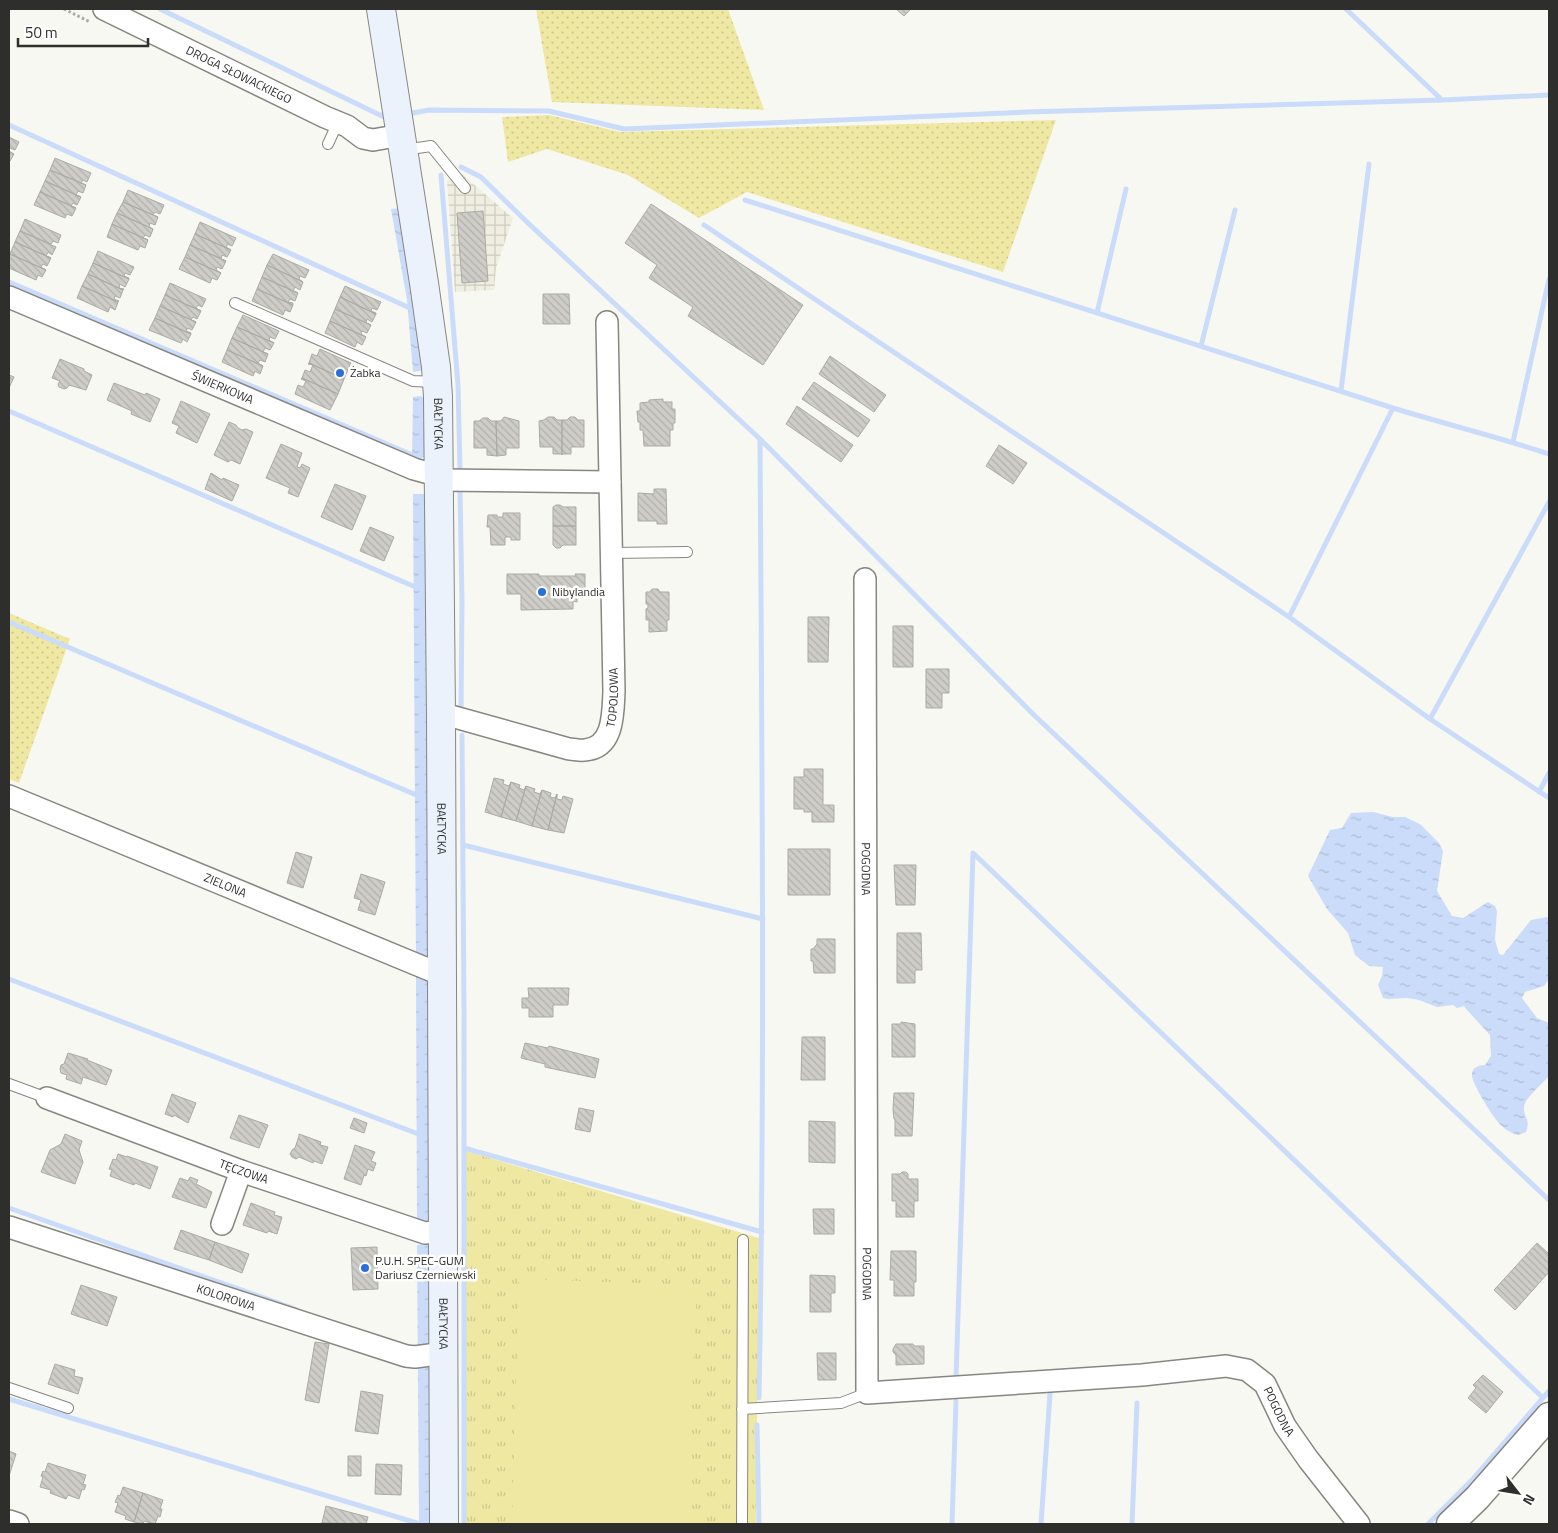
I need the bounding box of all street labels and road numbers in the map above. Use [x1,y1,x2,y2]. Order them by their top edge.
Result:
street label: DROGA SŁOWACKIEGO [183,40,295,108]
street label: ŚWIERKOWA [189,366,257,409]
street label: BAŁTYCKA [429,398,448,450]
street label: TOPOLOWA [601,667,623,729]
street label: BAŁTYCKA [432,803,452,855]
street label: POGODNA [857,842,876,896]
street label: ZIELONA [201,868,250,902]
street label: TĘCZOWA [216,1154,271,1189]
street label: POGODNA [858,1247,877,1301]
street label: KOLOROWA [194,1279,258,1315]
street label: BAŁTYCKA [434,1298,453,1350]
street label: POGODNA [1259,1383,1299,1440]

